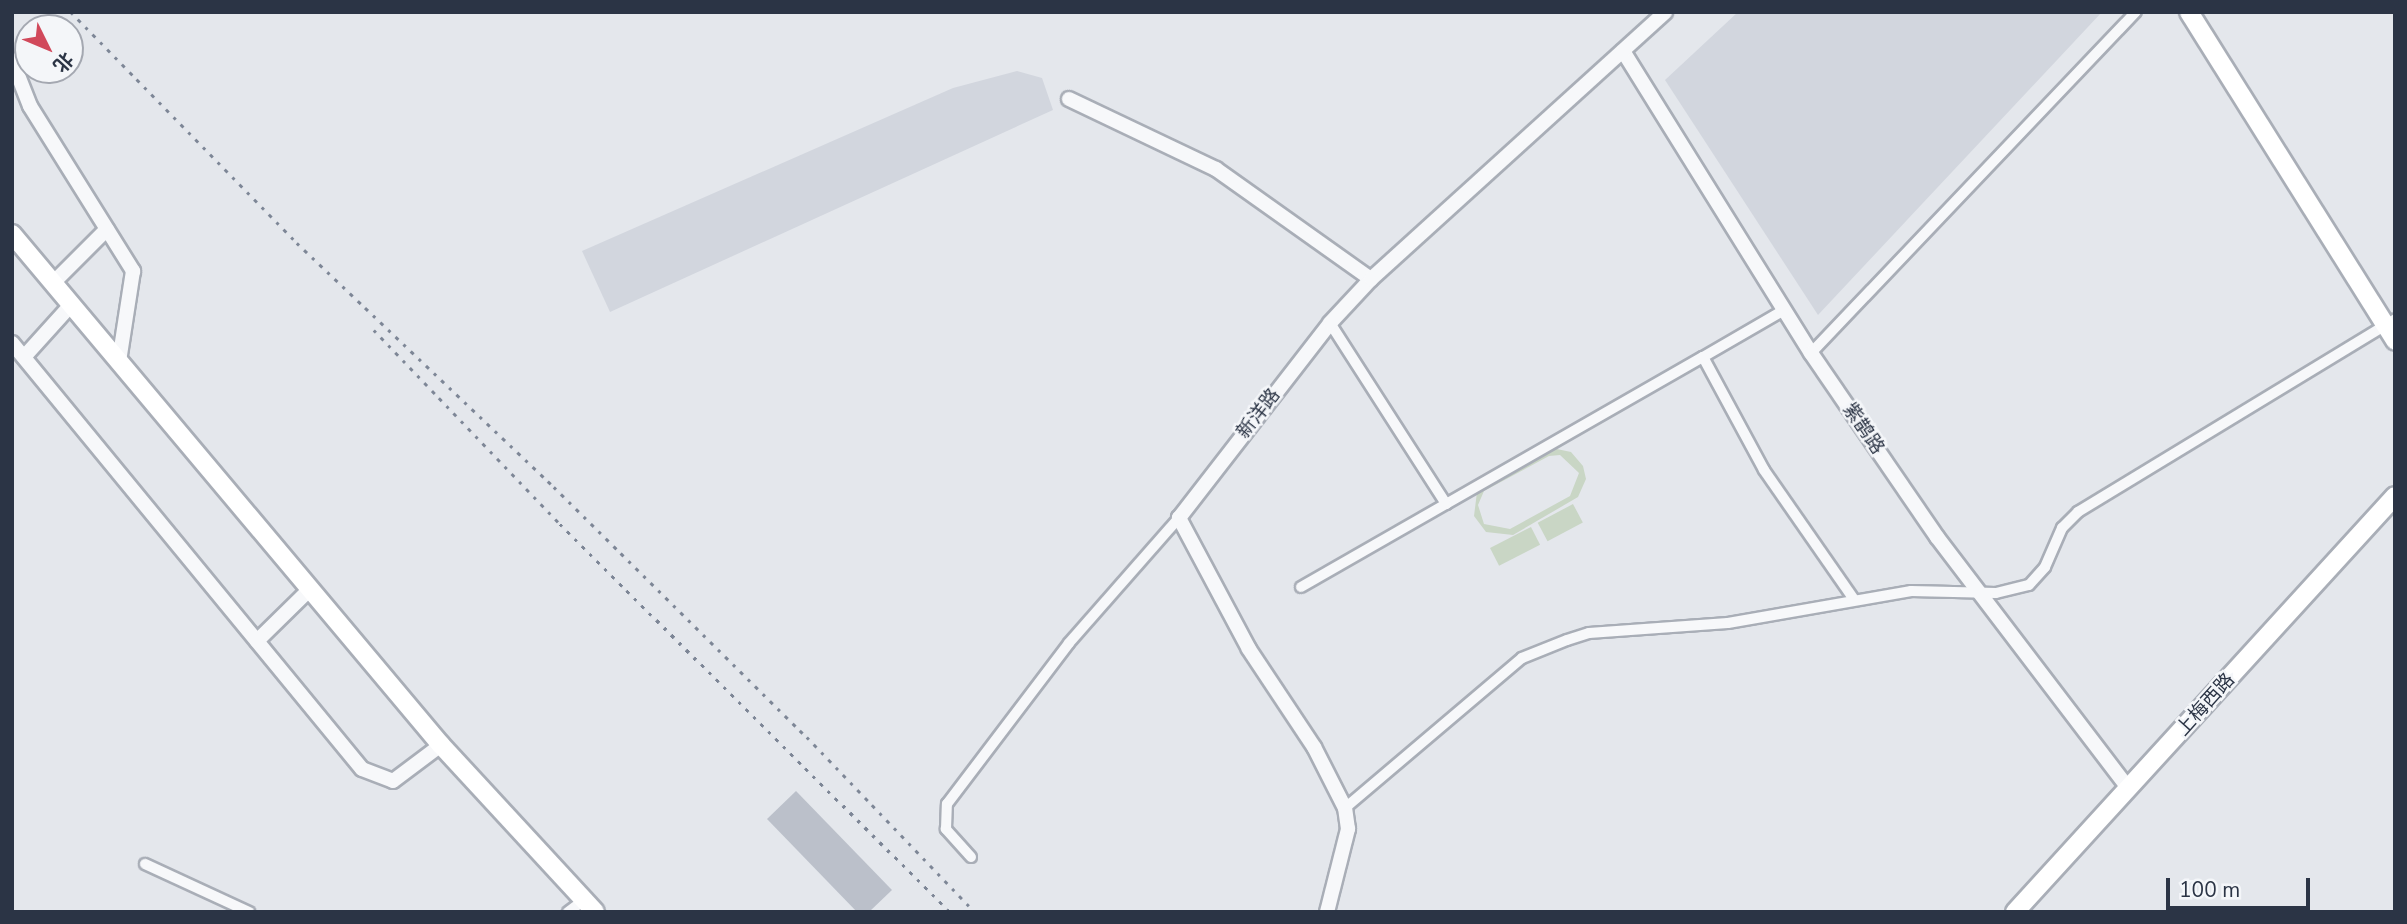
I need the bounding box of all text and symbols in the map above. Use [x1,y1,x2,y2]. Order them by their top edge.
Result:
north arrow [14,14,84,84]
text: 北 [47,46,79,78]
street label: 新洋路 [1232,385,1286,443]
street label: 紫鹊路 [1838,399,1888,459]
street label: 上梅西路 [2172,669,2240,741]
scale bar [2169,864,2312,908]
text: 100 m [2179,876,2240,904]

